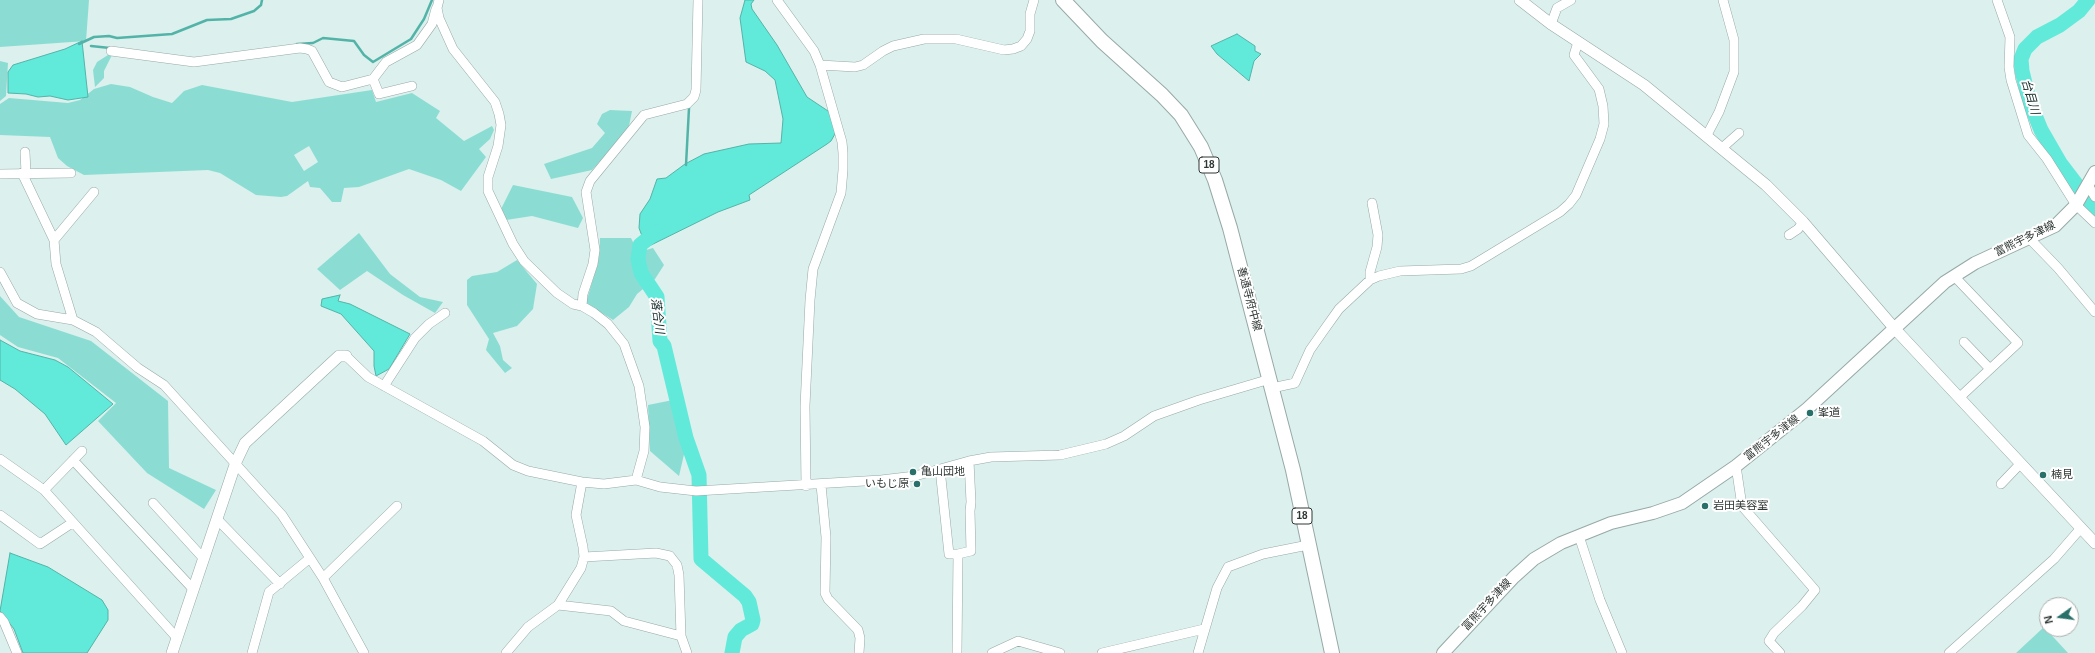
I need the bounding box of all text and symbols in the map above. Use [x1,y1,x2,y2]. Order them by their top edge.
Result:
water label: 台目川 [2018,78,2042,116]
road number: 18 [1199,157,1219,173]
street label: 富熊宇多津線 [1992,219,2058,259]
street label: 善通寺府中線 [1234,265,1264,333]
water label: 落合川 [648,297,666,335]
place label: 峯道 [1818,406,1840,420]
marker: 峯道 [1805,408,1815,418]
street label: 富熊宇多津線 [1742,412,1802,464]
place label: 亀山団地 [921,465,965,479]
marker: 亀山団地 [908,467,918,477]
place label: 楠見 [2051,468,2073,482]
marker: 楠見 [2038,470,2048,480]
place label: いもじ原 [865,477,909,491]
marker: いもじ原 [912,479,922,489]
place label: 岩田美容室 [1713,499,1768,513]
marker: 岩田美容室 [1700,501,1710,511]
road number: 18 [1292,508,1312,524]
street label: 富熊宇多津線 [1460,576,1514,634]
north arrow [2039,597,2079,637]
text: N [2042,614,2055,625]

